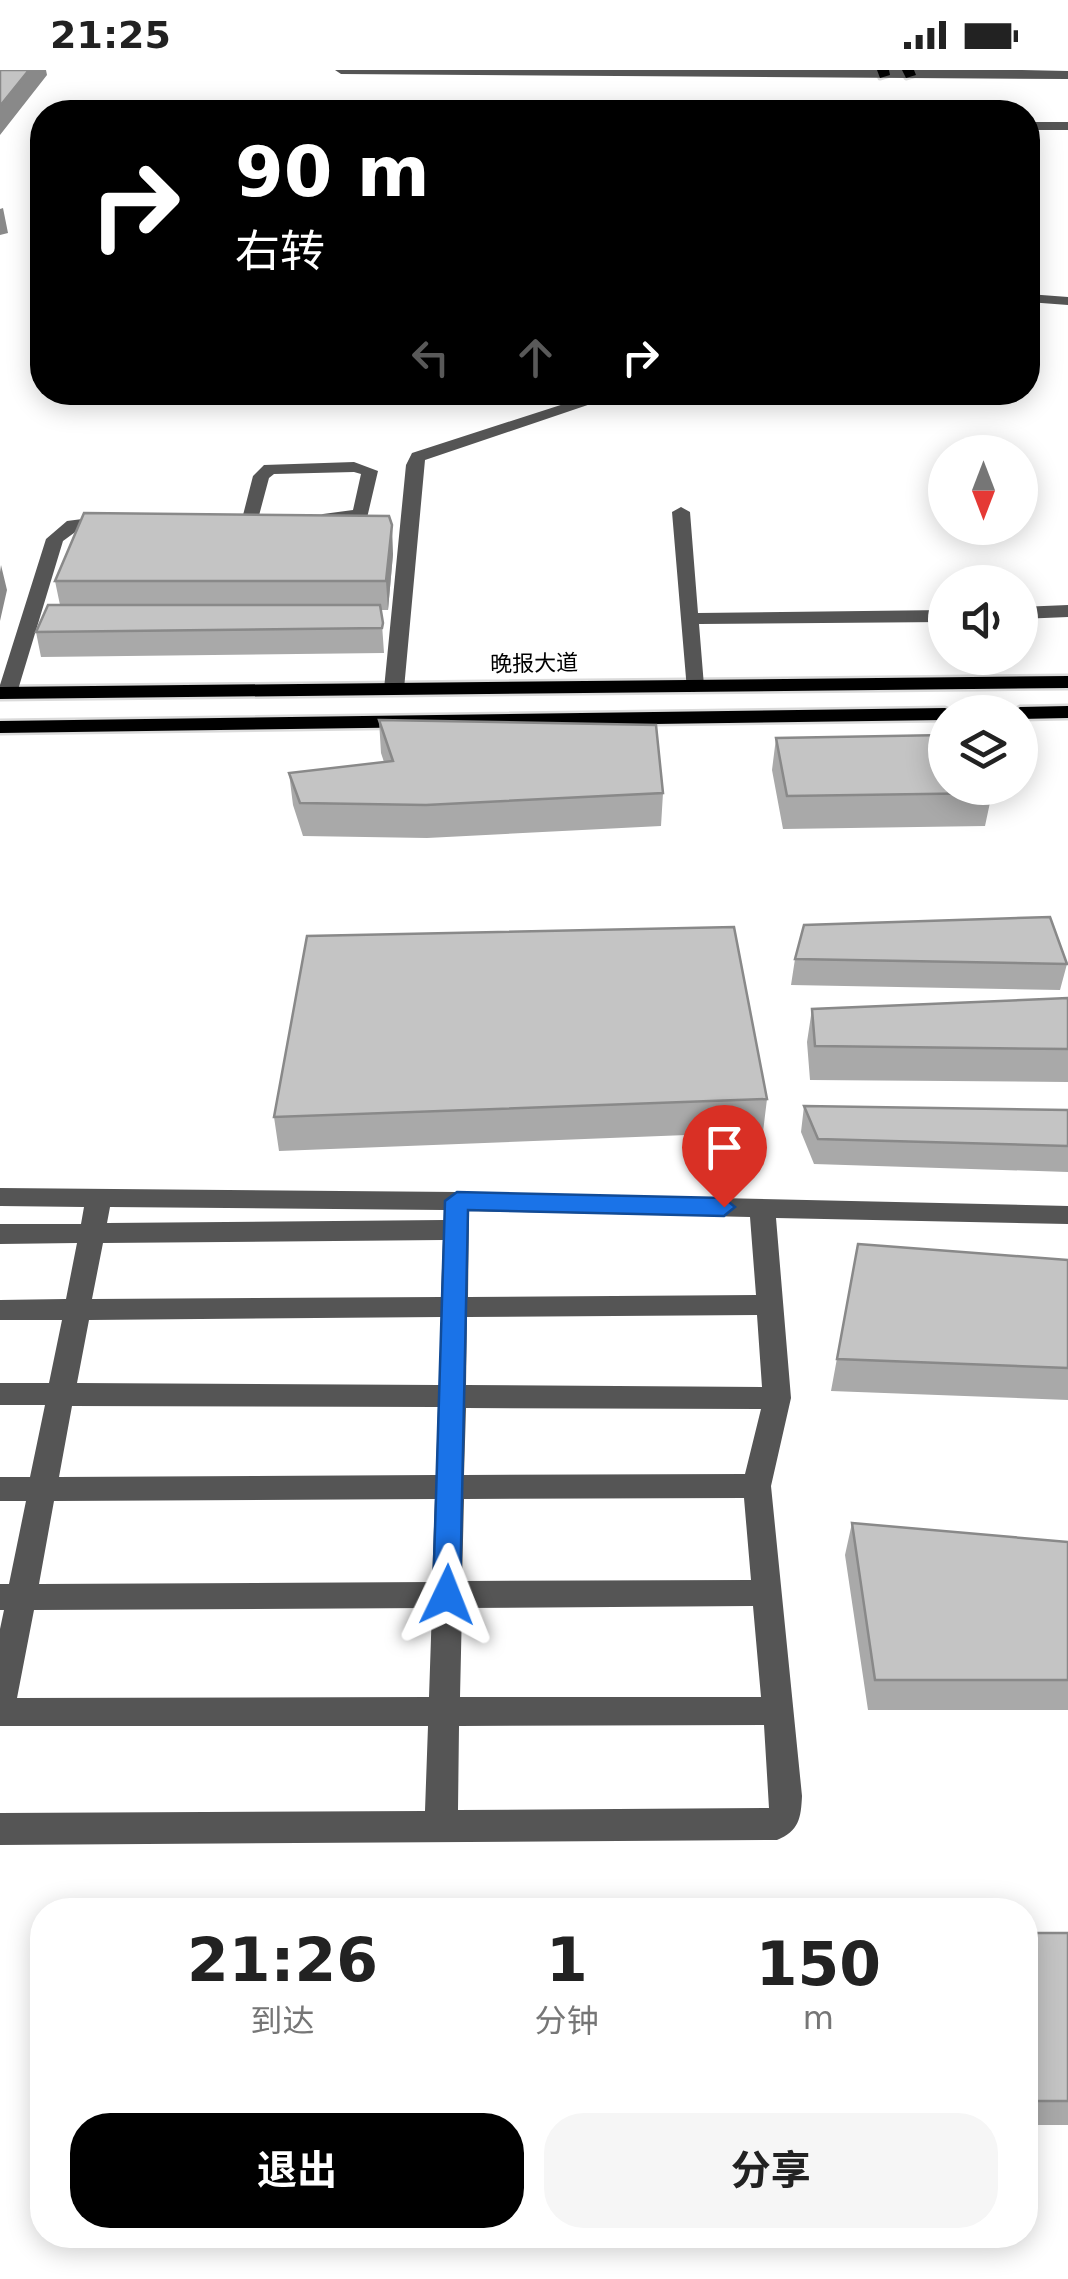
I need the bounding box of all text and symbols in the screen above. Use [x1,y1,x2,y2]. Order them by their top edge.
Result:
text: 21:25 [50,13,171,57]
text: 90 m [235,131,430,213]
icon: right [70,140,200,270]
text: 右转 [235,225,325,278]
icon: left [403,330,458,385]
icon: ahead [508,330,563,385]
icon: right [613,330,668,385]
north arrow [928,435,1038,545]
map controls [928,435,1038,805]
button: sound [928,565,1038,675]
street label: 晚报大道 [490,650,578,677]
button: layers [928,695,1038,805]
pin [682,1105,767,1208]
icon: arrive [697,1120,752,1175]
position arrow [395,1543,499,1647]
text: 21:26 [187,1925,378,1995]
text: 1 [546,1925,588,1995]
text: 150 [756,1929,881,1999]
text: m [803,1999,834,2037]
text: 到达 [250,2002,314,2040]
text: 分钟 [535,2002,599,2040]
button: 退出 [70,2113,524,2228]
button: 分享 [544,2113,998,2228]

